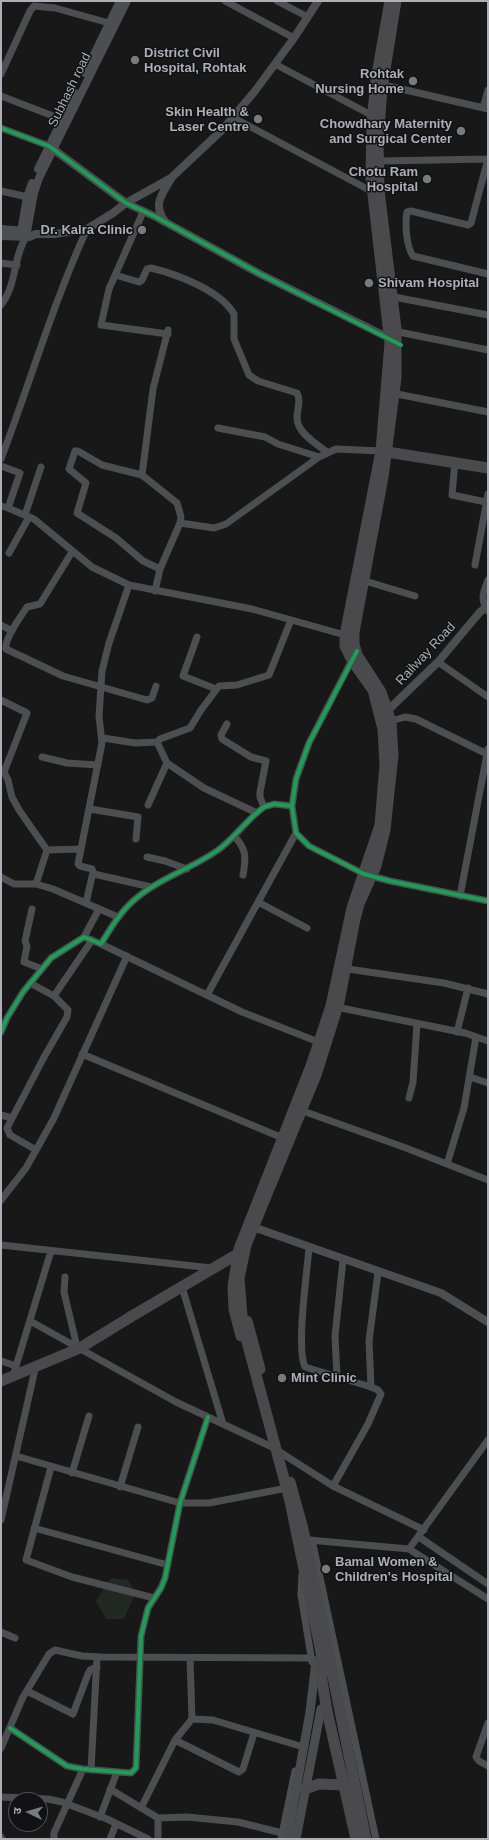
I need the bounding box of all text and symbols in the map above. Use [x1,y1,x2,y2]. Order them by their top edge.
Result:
place label: District Civil Hospital, Rohtak [144,45,247,76]
street label: Subhash road [45,50,95,130]
marker: District Civil Hospital, Rohtak [129,54,141,66]
place label: Rohtak Nursing Home [315,66,404,97]
marker: Rohtak Nursing Home [407,75,419,87]
place label: Skin Health & Laser Centre [165,104,249,135]
marker: Skin Health & Laser Centre [252,113,264,125]
place label: Chowdhary Maternity and Surgical Center [320,116,452,147]
marker: Chowdhary Maternity and Surgical Center [455,125,467,137]
place label: Chotu Ram Hospital [349,164,418,195]
marker: Chotu Ram Hospital [421,173,433,185]
place label: Dr. Kalra Clinic [41,222,133,238]
marker: Dr. Kalra Clinic [136,224,148,236]
place label: Shivam Hospital [378,275,479,291]
marker: Shivam Hospital [363,277,375,289]
street label: Railway Road [393,619,459,689]
place label: Mint Clinic [291,1370,357,1386]
marker: Mint Clinic [276,1372,288,1384]
place label: Bamal Women & Children's Hospital [335,1554,453,1585]
marker: Bamal Women & Children's Hospital [320,1563,332,1575]
north arrow [8,1792,48,1832]
text: उ [11,1807,23,1815]

